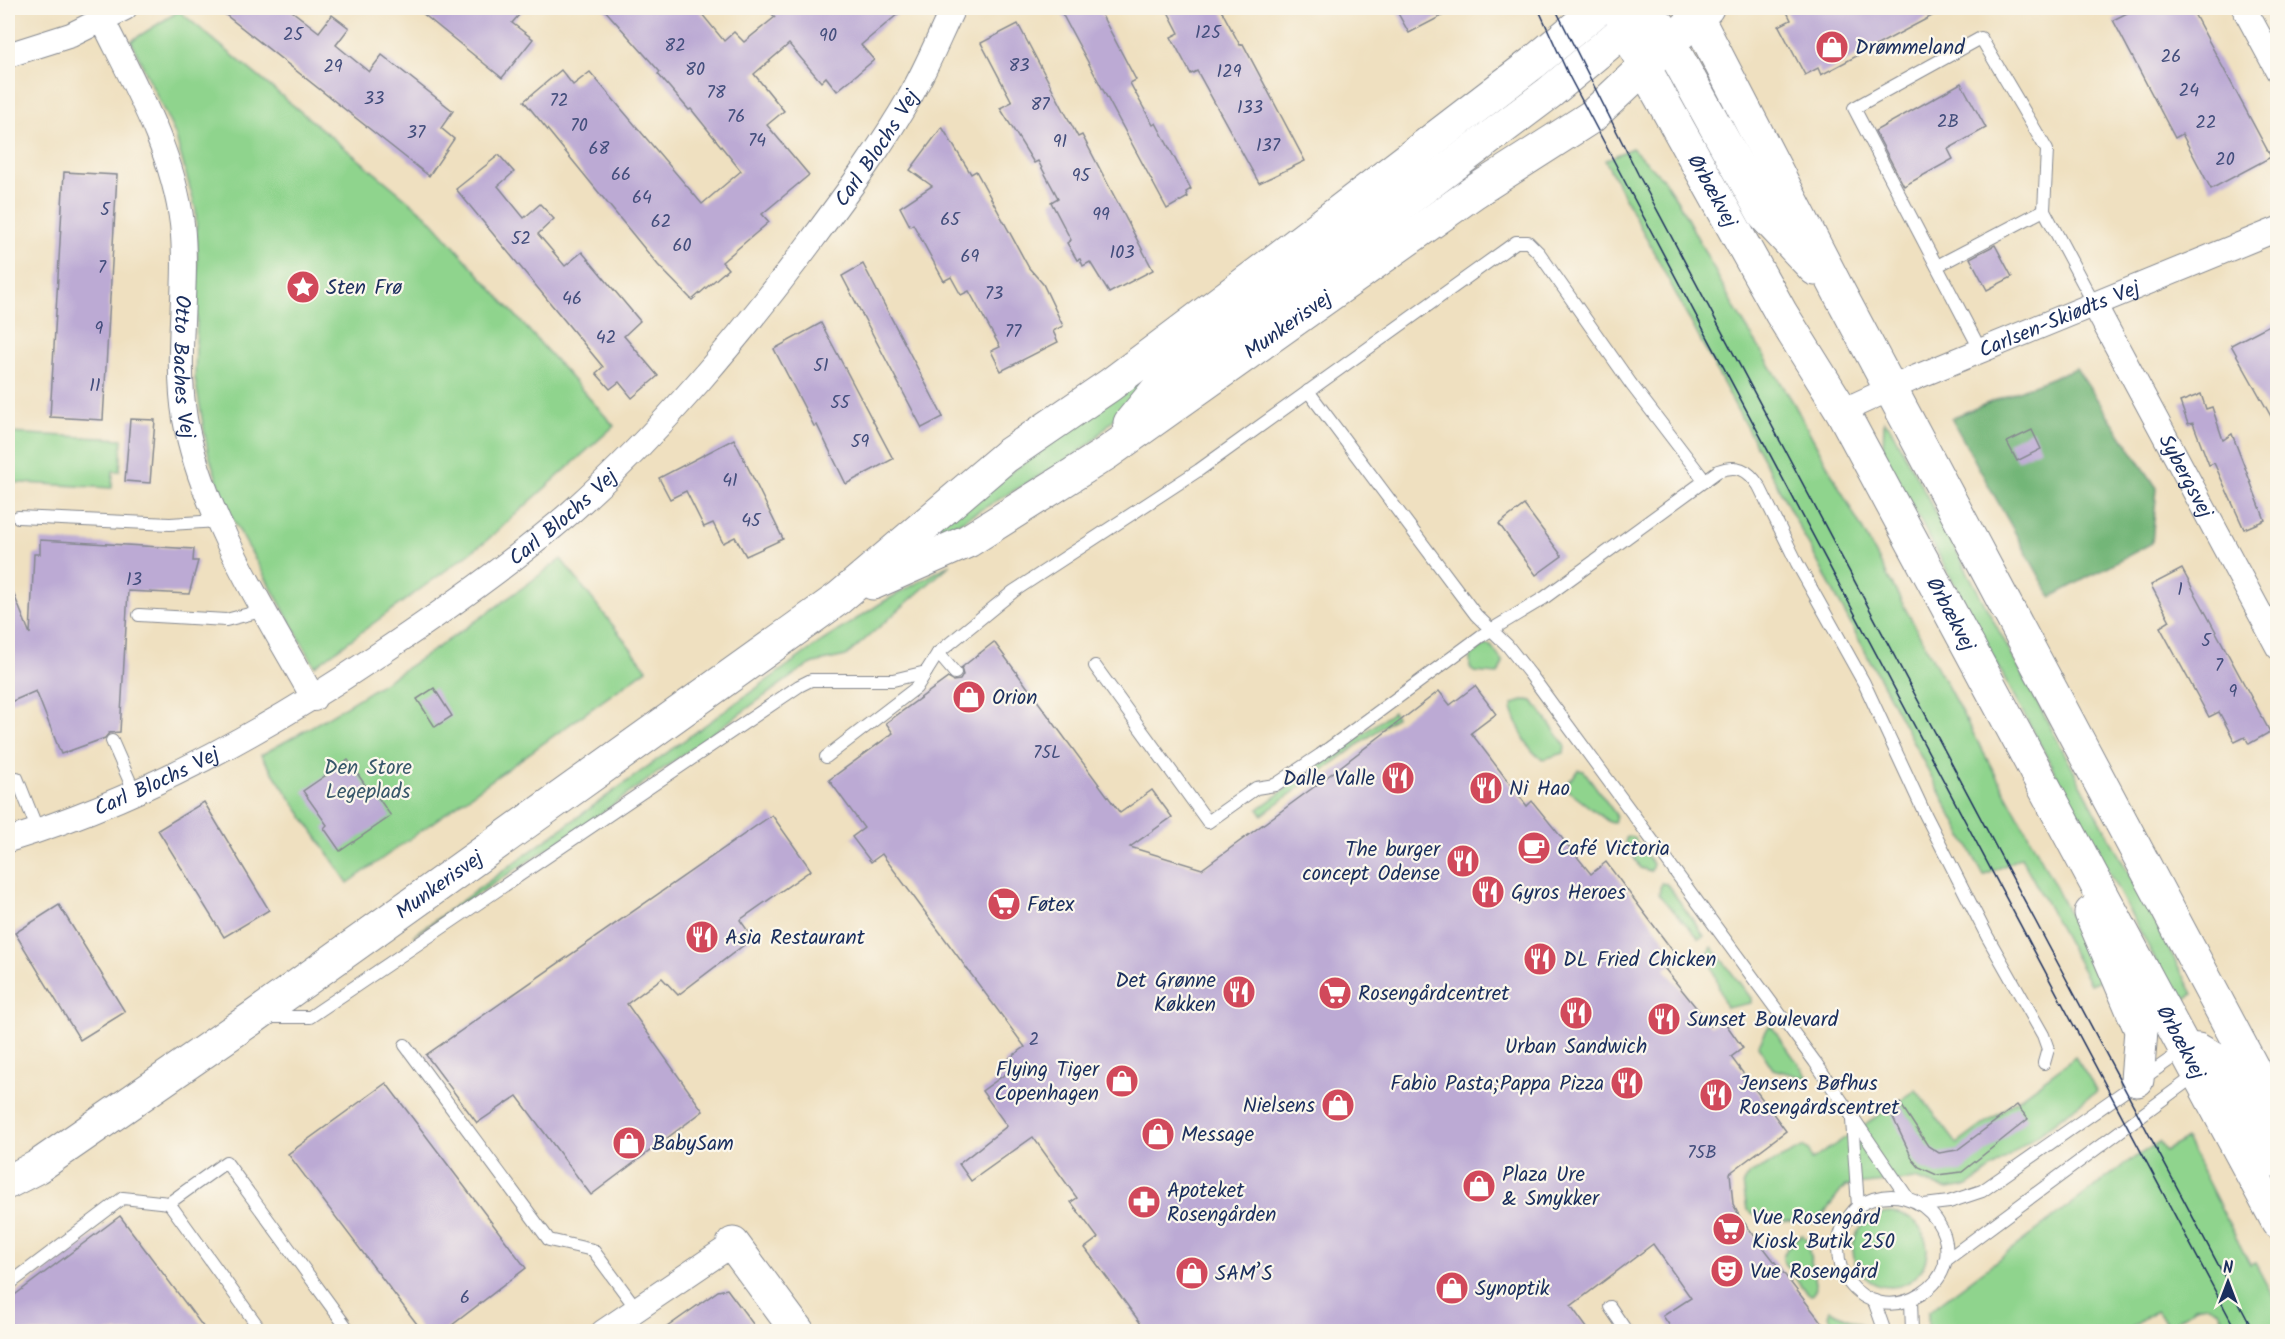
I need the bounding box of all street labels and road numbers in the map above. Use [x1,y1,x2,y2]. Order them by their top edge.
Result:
street label: Carl Blochs Vej [827,83,929,215]
street label: Ørbækvej [1678,148,1746,235]
street label: Carlsen-Skiødts Vej [1974,272,2146,368]
street label: Munkerisvej [1237,282,1340,369]
street label: Otto Baches Vej [163,294,204,443]
street label: Sybergsvej [2149,429,2221,525]
street label: Carl Blochs Vej [502,461,626,575]
street label: Ørbækvej [1916,572,1984,658]
street label: Carl Blochs Vej [90,739,226,826]
street label: Munkerisvej [389,842,491,929]
street label: Ørbækvej [2146,1000,2214,1086]

